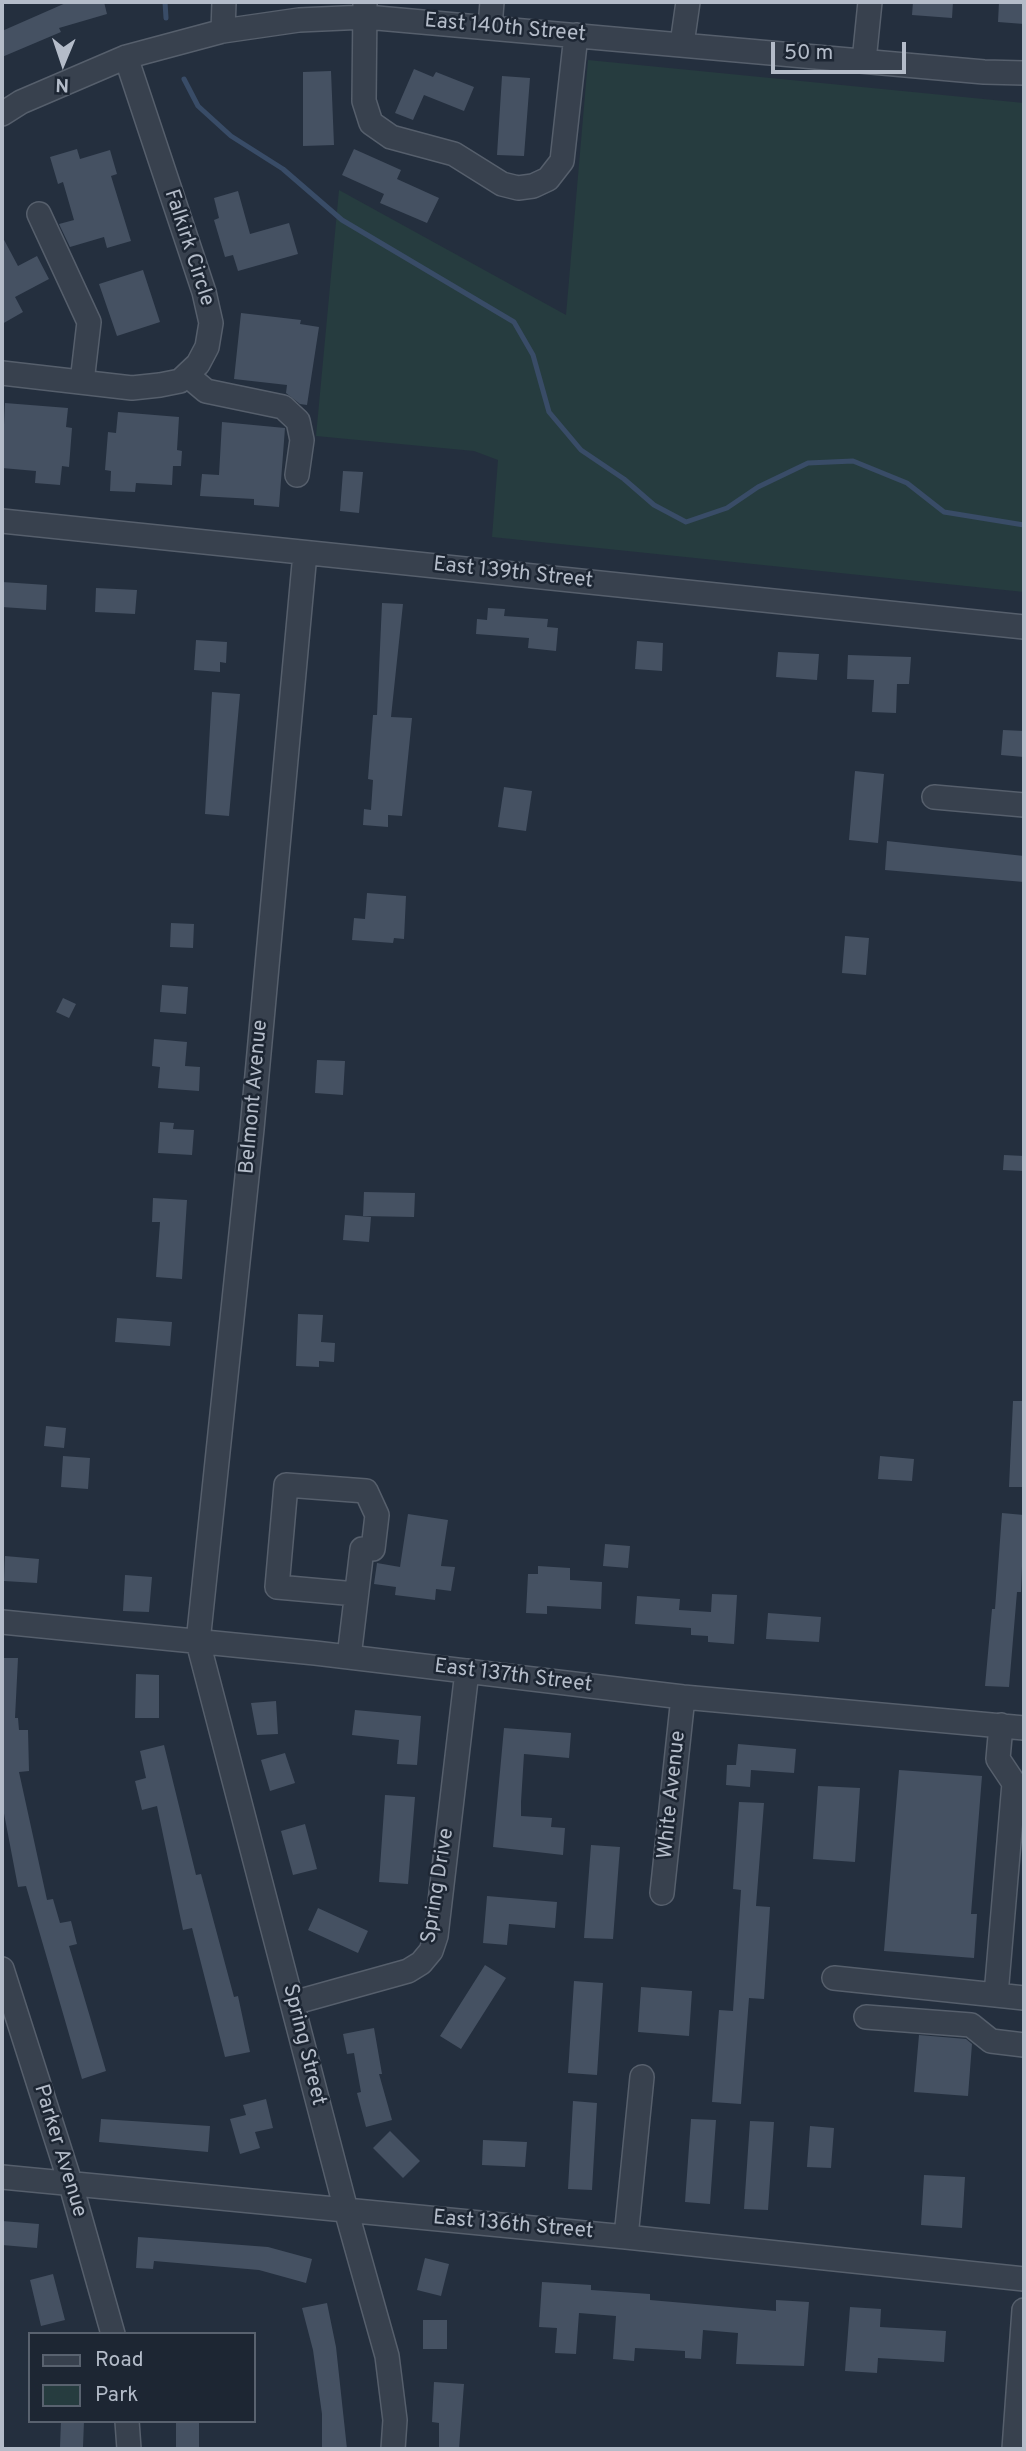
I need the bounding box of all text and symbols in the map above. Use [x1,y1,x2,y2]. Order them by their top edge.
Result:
street label: East 140th Street [423,9,587,49]
north arrow [28,28,98,98]
scale bar [774,28,909,72]
text: 50 m [784,40,833,67]
text: N [55,72,70,96]
street label: Falkirk Circle [157,186,219,310]
street label: East 139th Street [432,553,594,595]
street label: Belmont Avenue [236,1019,274,1175]
street label: East 137th Street [433,1655,593,1699]
street label: White Avenue [654,1730,692,1860]
street label: Spring Drive [417,1827,461,1945]
street label: Spring Street [276,1982,330,2108]
street label: Parker Avenue [27,2082,91,2220]
street label: East 136th Street [432,2206,594,2246]
legend [28,2332,256,2423]
text: Road [95,2347,144,2374]
text: Park [95,2382,138,2409]

